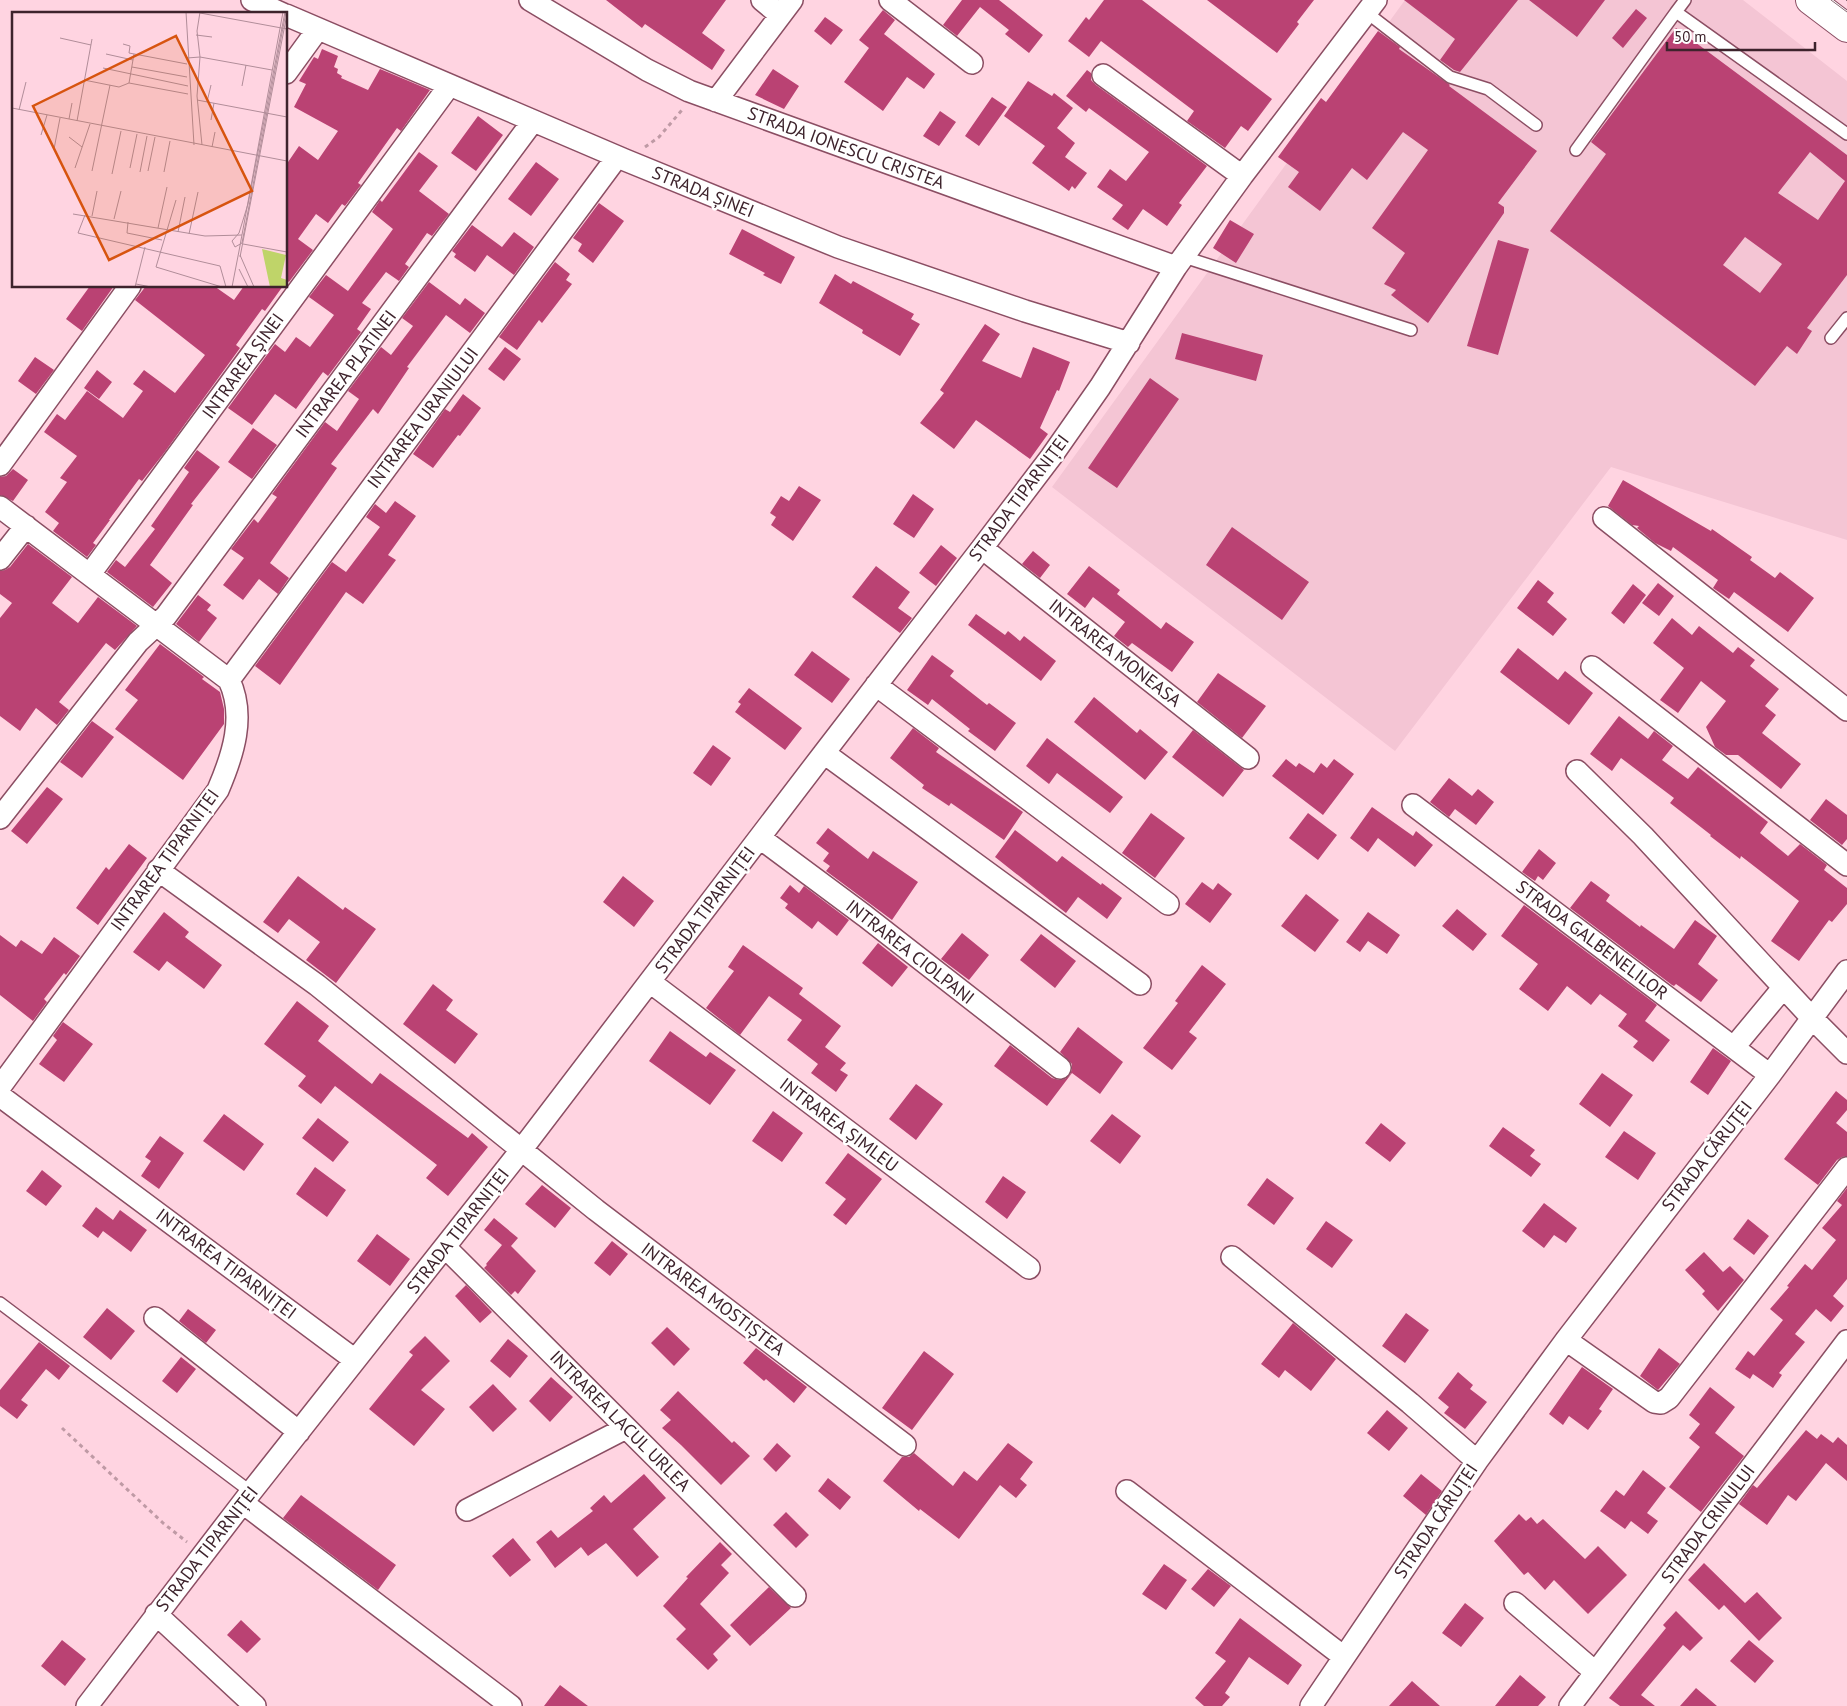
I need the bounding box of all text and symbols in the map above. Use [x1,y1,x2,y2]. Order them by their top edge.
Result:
inset map [12,12,288,288]
scale bar [1667,20,1814,52]
text: 50 m [1674,27,1707,46]
street label: STRADA IONESCU CRISTEA [745,101,948,194]
street label: STRADA ȘINEI [649,161,758,222]
street label: INTRAREA PLATINEI [290,305,401,442]
street label: INTRAREA ȘINEI [197,308,289,423]
street label: INTRAREA URANIULUI [362,343,483,493]
street label: STRADA TIPARNIȚEI [963,430,1074,566]
street label: INTRAREA MONEASA [1044,594,1187,712]
street label: INTRAREA TIPARNIȚEI [105,784,224,935]
street label: STRADA TIPARNIȚEI [649,842,760,978]
street label: STRADA GALBENELILOR [1512,875,1673,1005]
street label: INTRAREA CIOLPANI [841,894,979,1009]
street label: INTRAREA ȘIMLEU [775,1072,903,1177]
street label: STRADA CĂRUȚEI [1656,1096,1757,1216]
street label: STRADA TIPARNIȚEI [401,1163,514,1298]
street label: INTRAREA TIPARNIȚEI [151,1203,301,1324]
street label: INTRAREA MOSTIȘTEA [637,1237,790,1360]
street label: INTRAREA LACUL URLEA [545,1345,696,1496]
street label: STRADA CĂRUȚEI [1389,1459,1483,1583]
street label: STRADA CRINULUI [1656,1460,1760,1588]
street label: STRADA TIPARNIȚEI [150,1481,263,1616]

